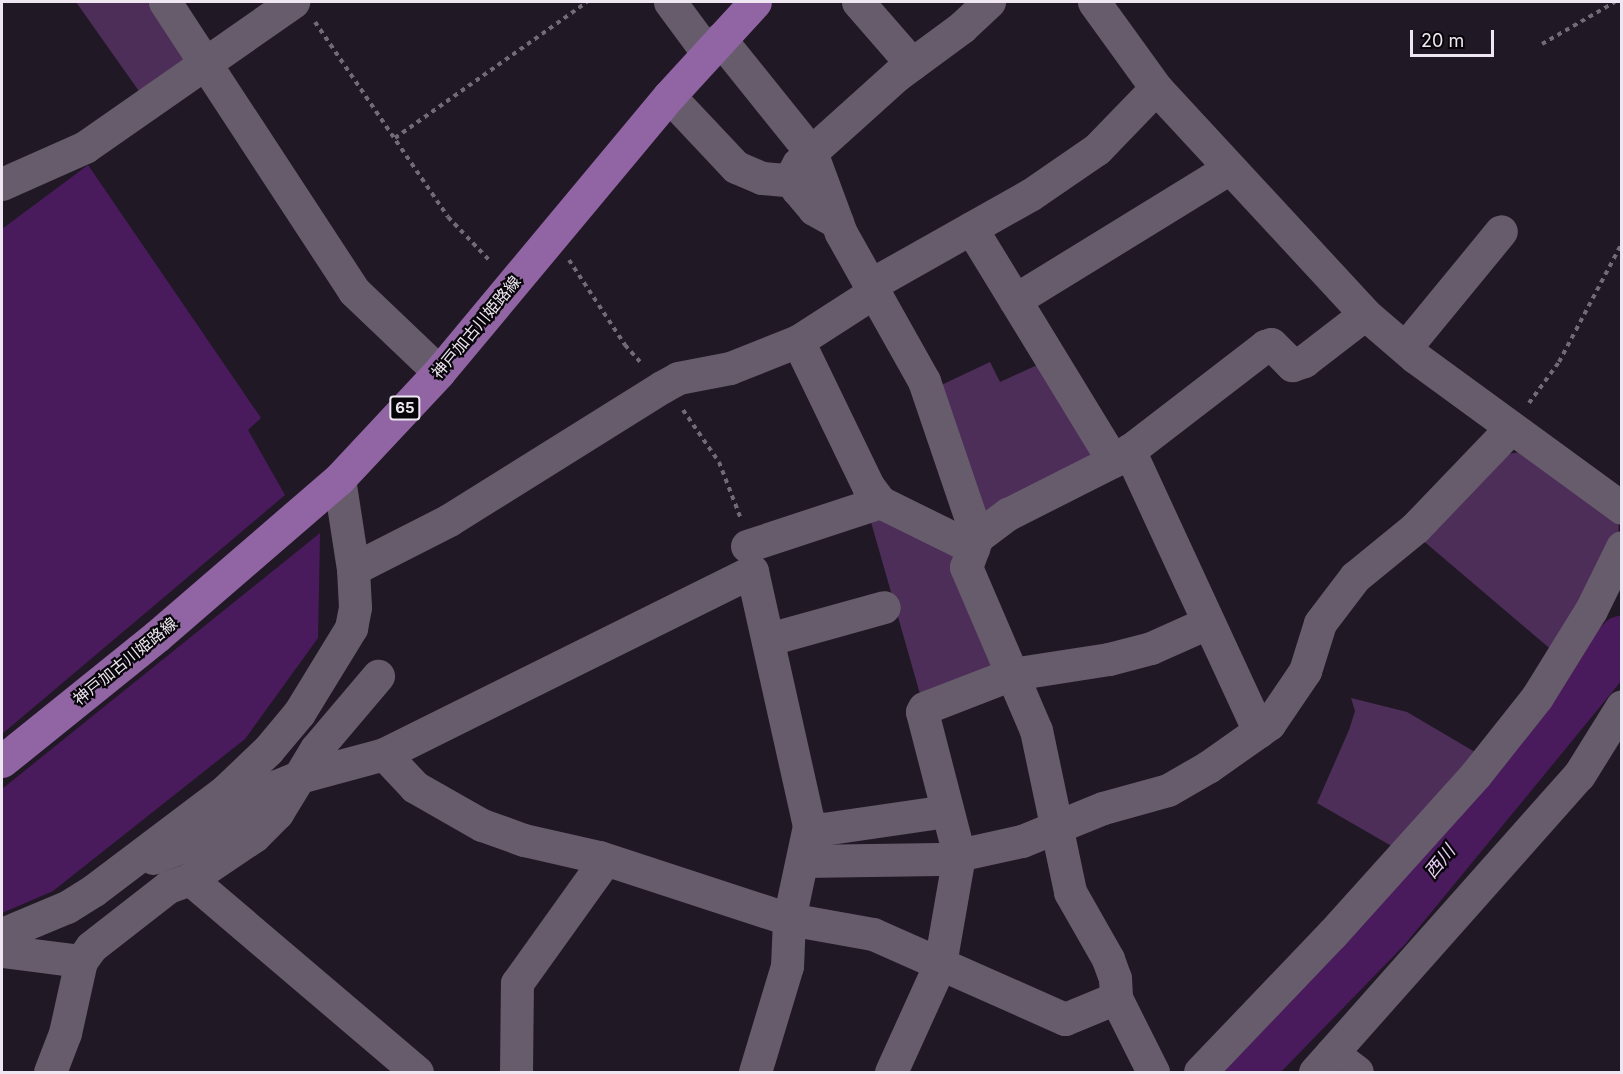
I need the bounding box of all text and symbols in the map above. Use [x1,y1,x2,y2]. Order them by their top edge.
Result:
scale bar [1413,18,1497,56]
text: 20 m [1421,30,1464,51]
street label: 神戸加古川姫路線 [428,272,524,382]
road number: 65 [388,396,422,420]
street label: 神戸加古川姫路線 [69,613,181,709]
water label: 西川 [1420,841,1460,883]

